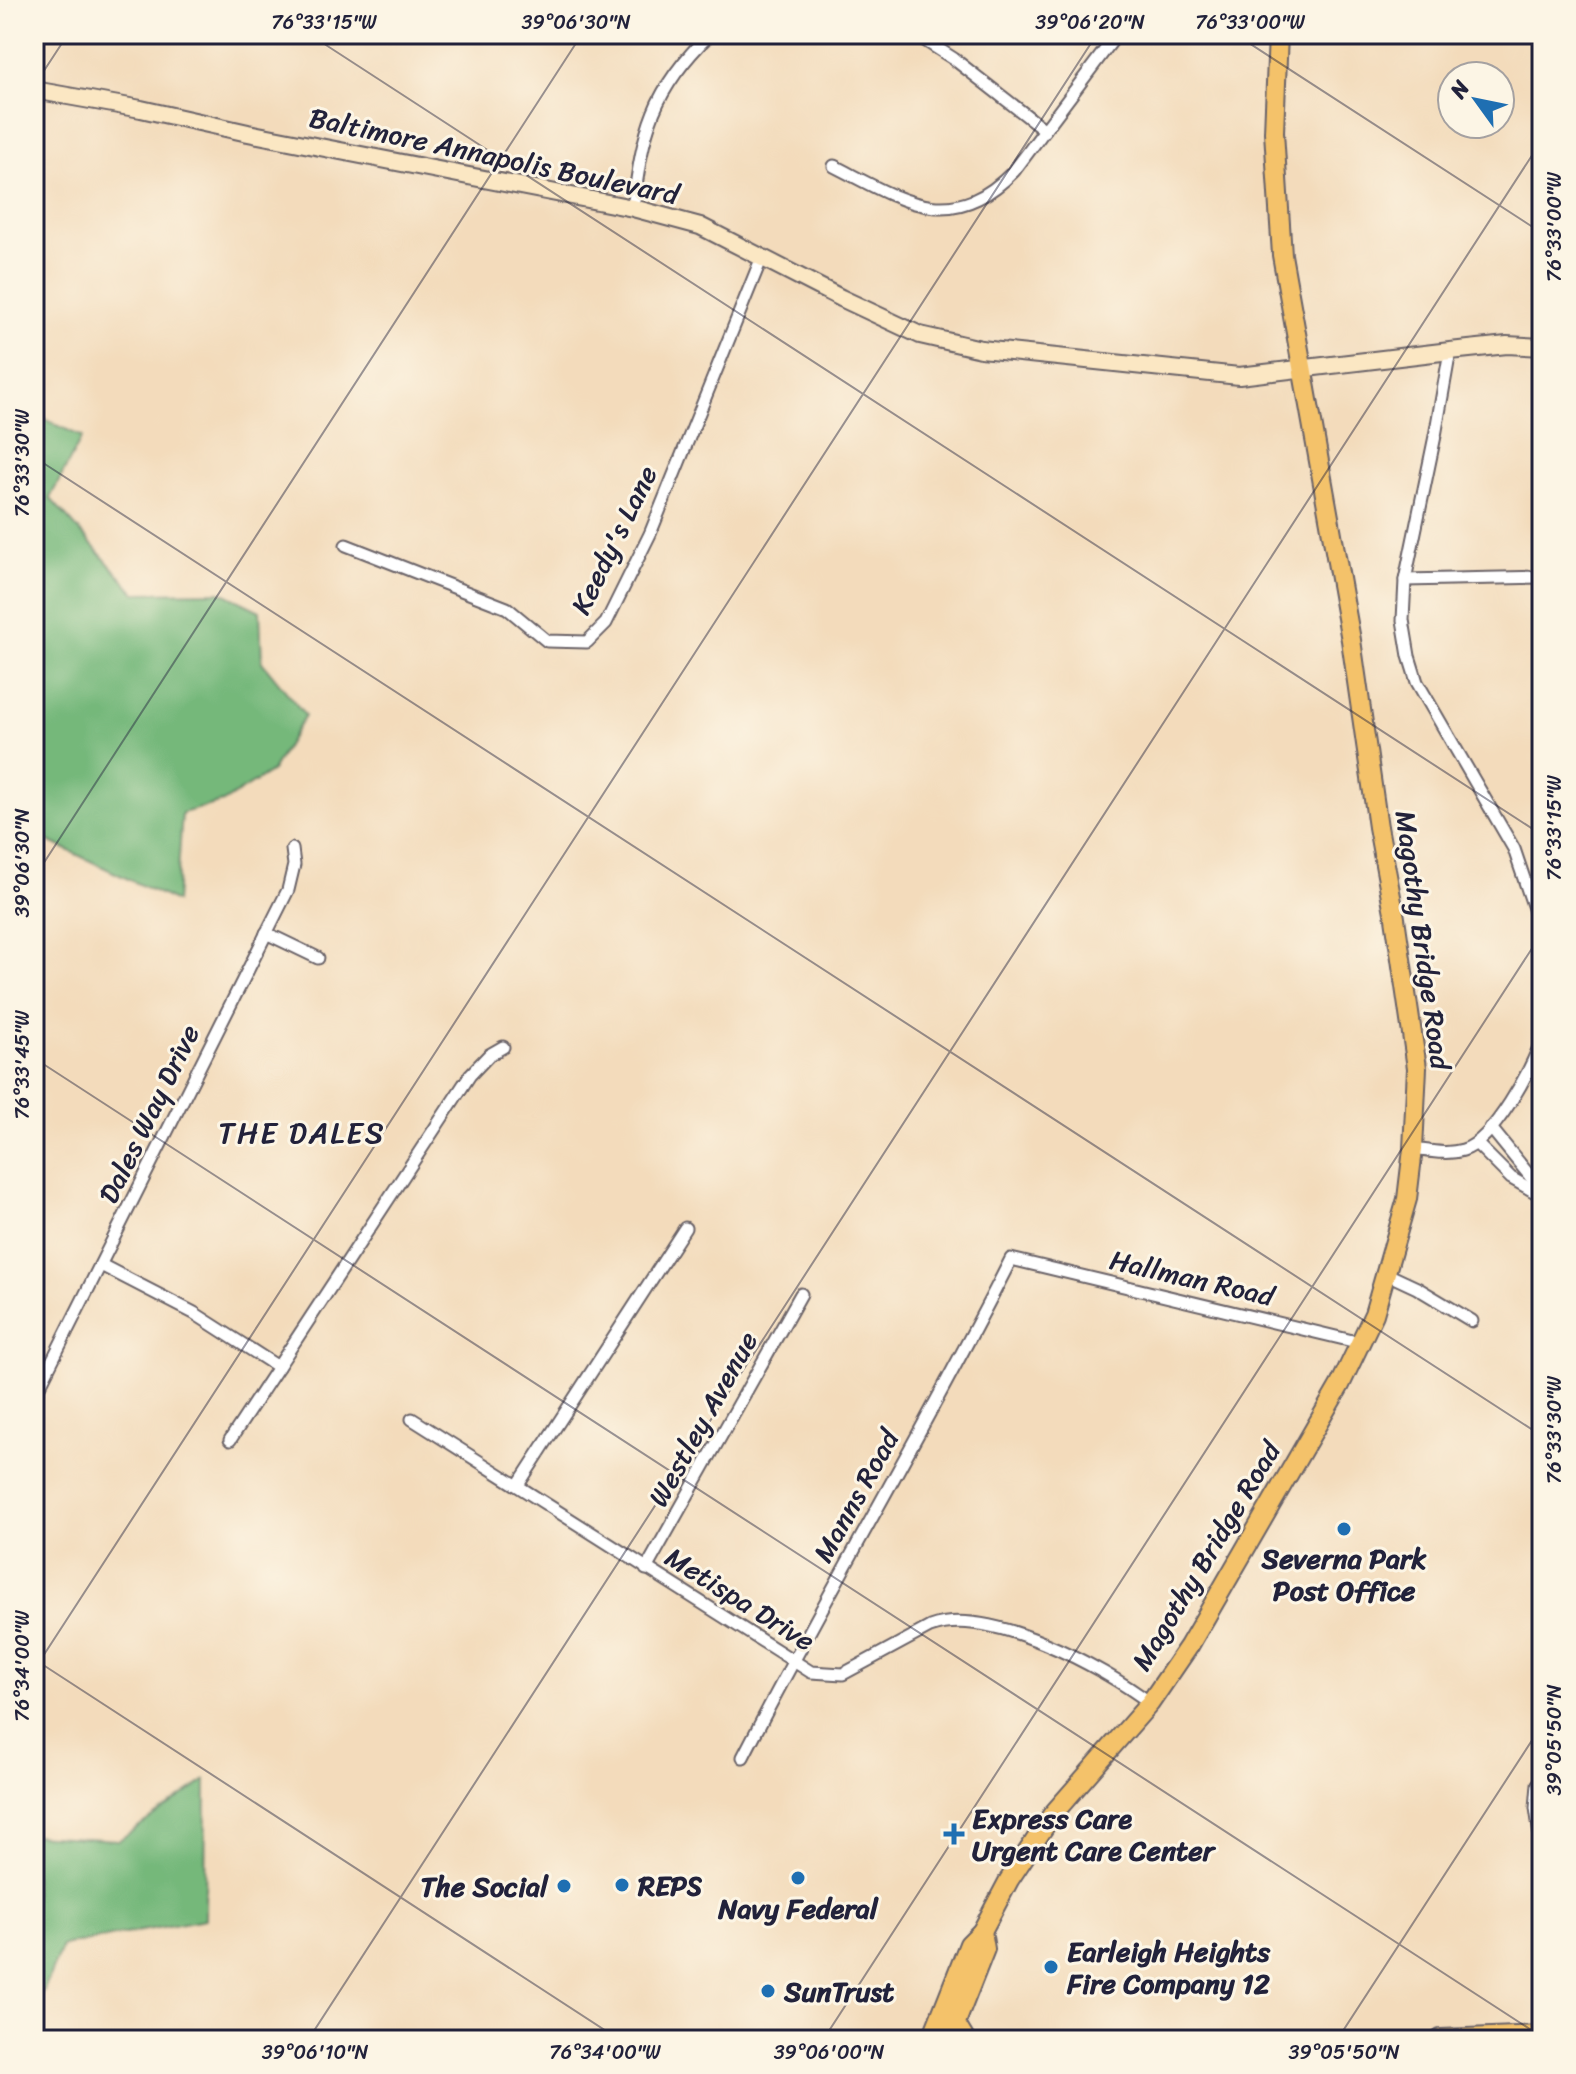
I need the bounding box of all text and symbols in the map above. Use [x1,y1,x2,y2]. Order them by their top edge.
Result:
text: 76°33'15"W [271,5,377,40]
text: 39°06'30"N [521,5,631,40]
text: 39°06'20"N [1035,5,1145,40]
text: 76°33'00"W [1195,5,1305,40]
north arrow [1436,60,1516,140]
text: N [1439,72,1481,107]
street label: Baltimore Annapolis Boulevard [305,93,685,220]
text: 76°33'00"W [1537,172,1572,282]
text: 76°33'30"W [5,408,40,517]
street label: Keedy's Lane [557,457,671,623]
text: 76°33'15"W [1537,775,1572,881]
street label: Magothy Bridge Road [1381,807,1466,1075]
text: 39°06'30"N [5,808,40,918]
text: 76°33'45"W [5,1010,40,1120]
street label: Dales Way Drive [84,1016,214,1212]
district label: THE DALES [218,1106,386,1160]
street label: Hallman Road [1105,1235,1281,1321]
street label: Westley Avenue [634,1322,772,1516]
text: 76°33'30"W [1537,1375,1572,1484]
street label: Manns Road [799,1418,914,1572]
street label: Magothy Bridge Road [1118,1430,1295,1681]
marker: Severna Park Post Office [1335,1520,1353,1538]
street label: Metispa Drive [655,1533,825,1665]
place label: Severna Park Post Office [1261,1534,1428,1615]
text: 76°34'00"W [5,1610,40,1722]
text: 39°05'50"N [1537,1684,1572,1796]
place label: Express Care Urgent Care Center [972,1794,1217,1875]
marker: Express Care Urgent Care Center [943,1823,965,1845]
place label: REPS [637,1861,703,1910]
place label: The Social [421,1862,549,1911]
marker: Navy Federal [789,1869,807,1887]
marker: REPS [613,1876,631,1894]
marker: The Social [555,1877,573,1895]
place label: Navy Federal [717,1884,879,1933]
place label: Earleigh Heights Fire Company 12 [1066,1927,1271,2008]
marker: Earleigh Heights Fire Company 12 [1042,1958,1060,1976]
place label: SunTrust [783,1967,895,2016]
marker: SunTrust [759,1982,777,2000]
text: 39°06'10"N [262,2035,368,2070]
text: 76°34'00"W [549,2035,661,2070]
text: 39°06'00"N [774,2035,884,2070]
text: 39°05'50"N [1288,2035,1400,2070]

